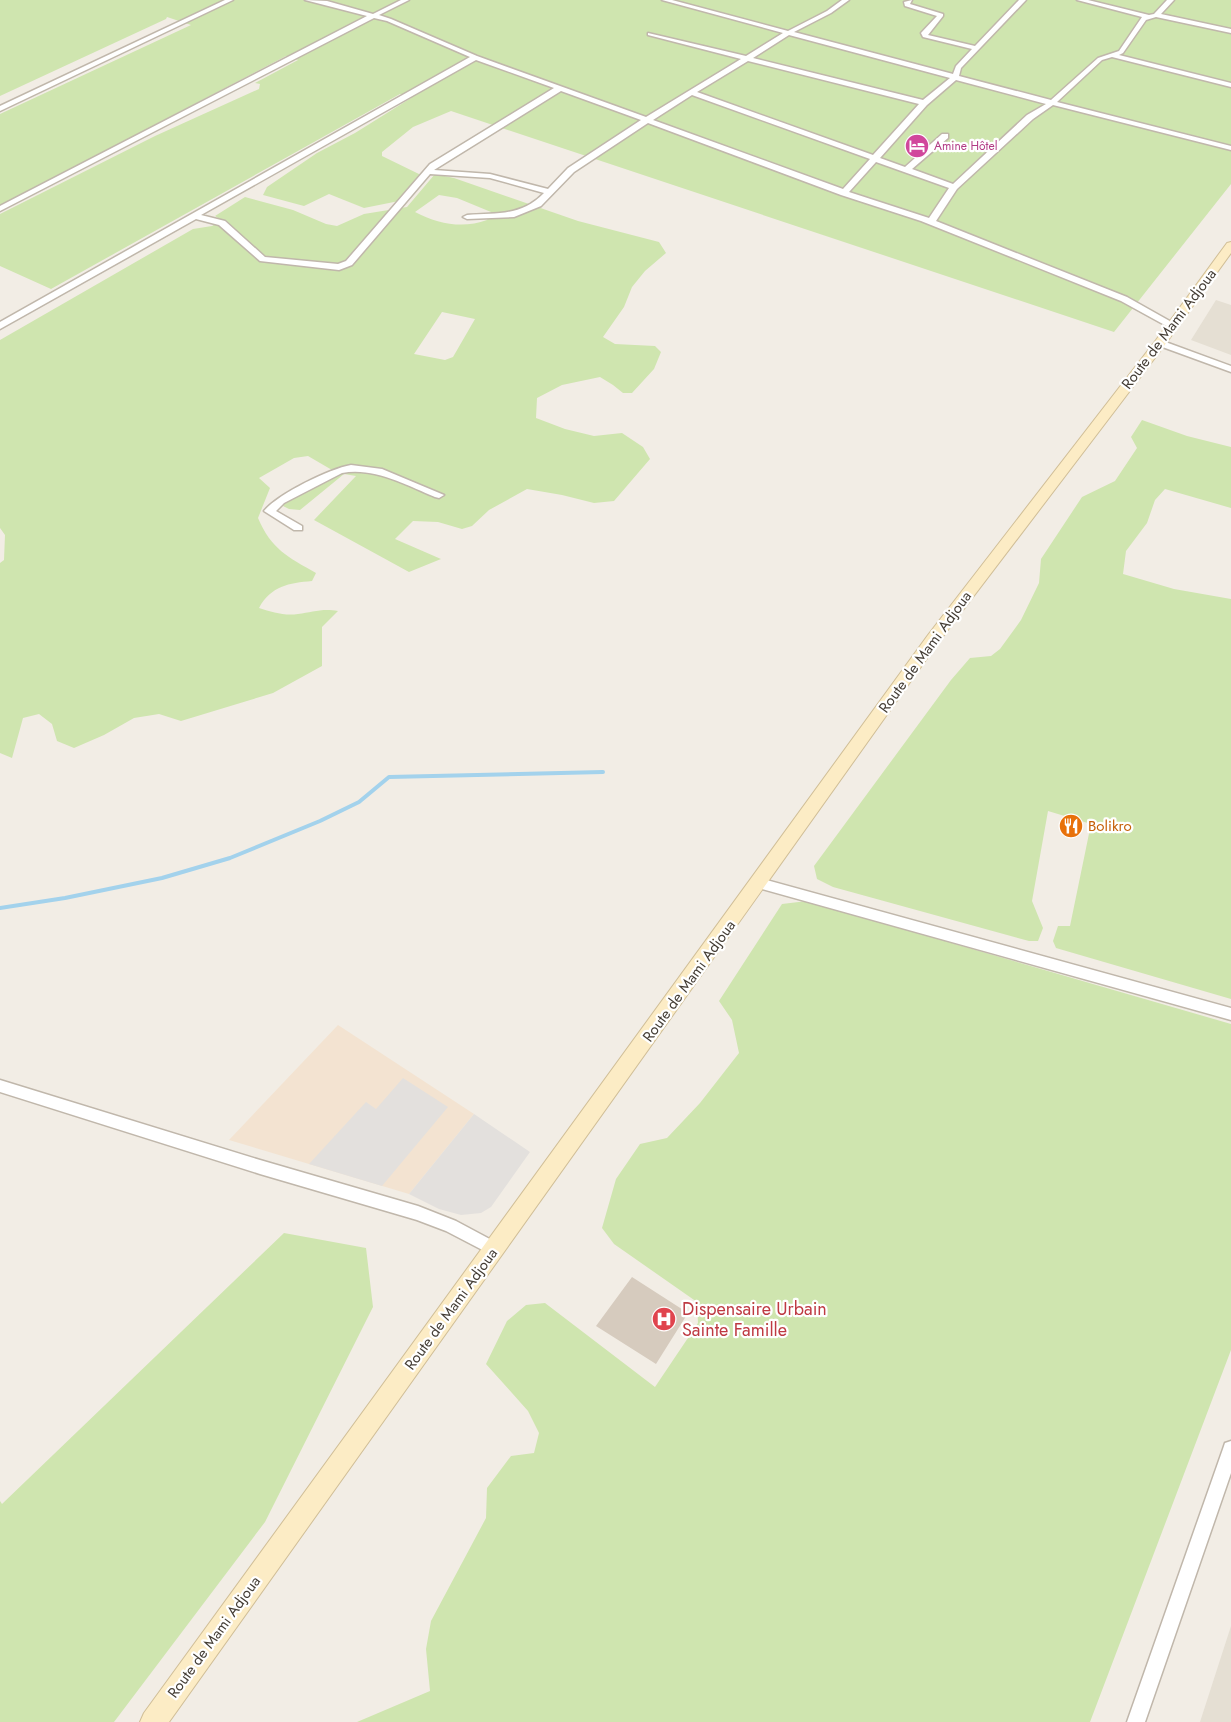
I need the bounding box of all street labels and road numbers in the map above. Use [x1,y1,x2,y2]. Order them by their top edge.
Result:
street label: Route de Mami Adjoua [1116,264,1222,394]
street label: Route de Mami Adjoua [873,586,977,718]
street label: Route de Mami Adjoua [637,915,741,1047]
street label: Route de Mami Adjoua [399,1243,503,1375]
street label: Route de Mami Adjoua [162,1571,266,1703]

